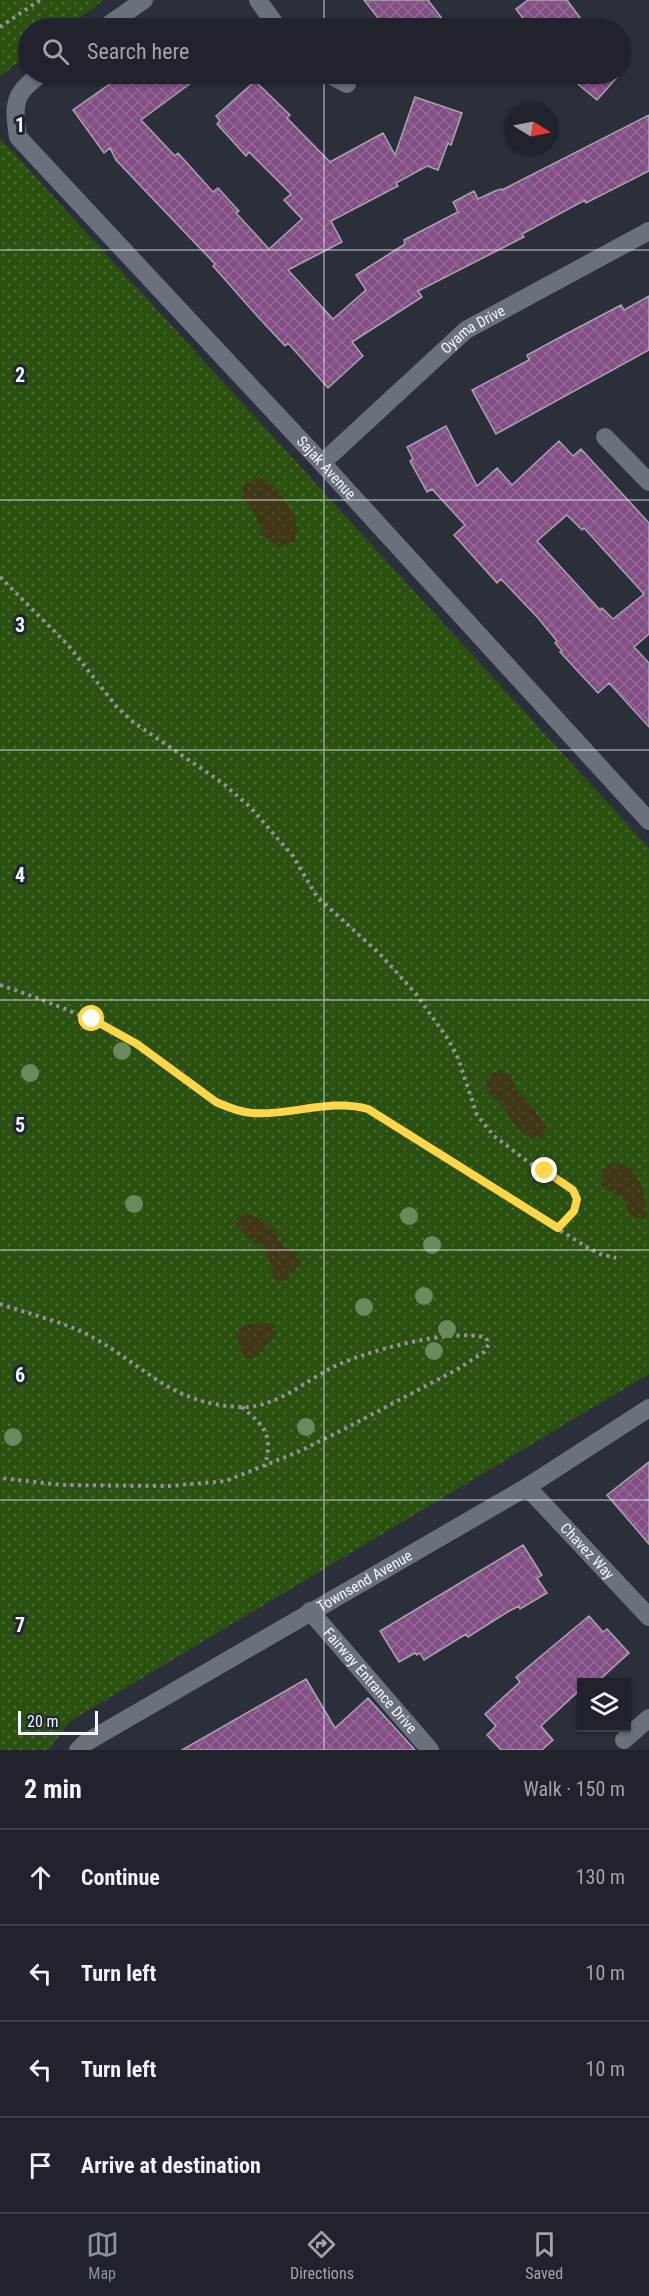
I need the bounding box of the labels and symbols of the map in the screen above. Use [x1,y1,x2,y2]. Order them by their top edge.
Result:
north arrow [505,102,559,156]
text: 1 [15,113,25,137]
street label: Oyama Drive [437,302,508,358]
text: 2 [15,363,25,387]
street label: Sajak Avenue [293,433,359,503]
text: 3 [15,613,25,637]
text: 4 [15,863,25,887]
route start [78,1005,104,1031]
text: 5 [15,1113,25,1137]
route end [531,1157,557,1183]
text: 6 [15,1363,25,1387]
street label: Chavez Way [556,1519,618,1583]
street label: Townsend Avenue [314,1546,415,1616]
text: 7 [15,1613,25,1637]
street label: Fairway Entrance Drive [319,1624,421,1737]
scale bar [18,1708,98,1736]

